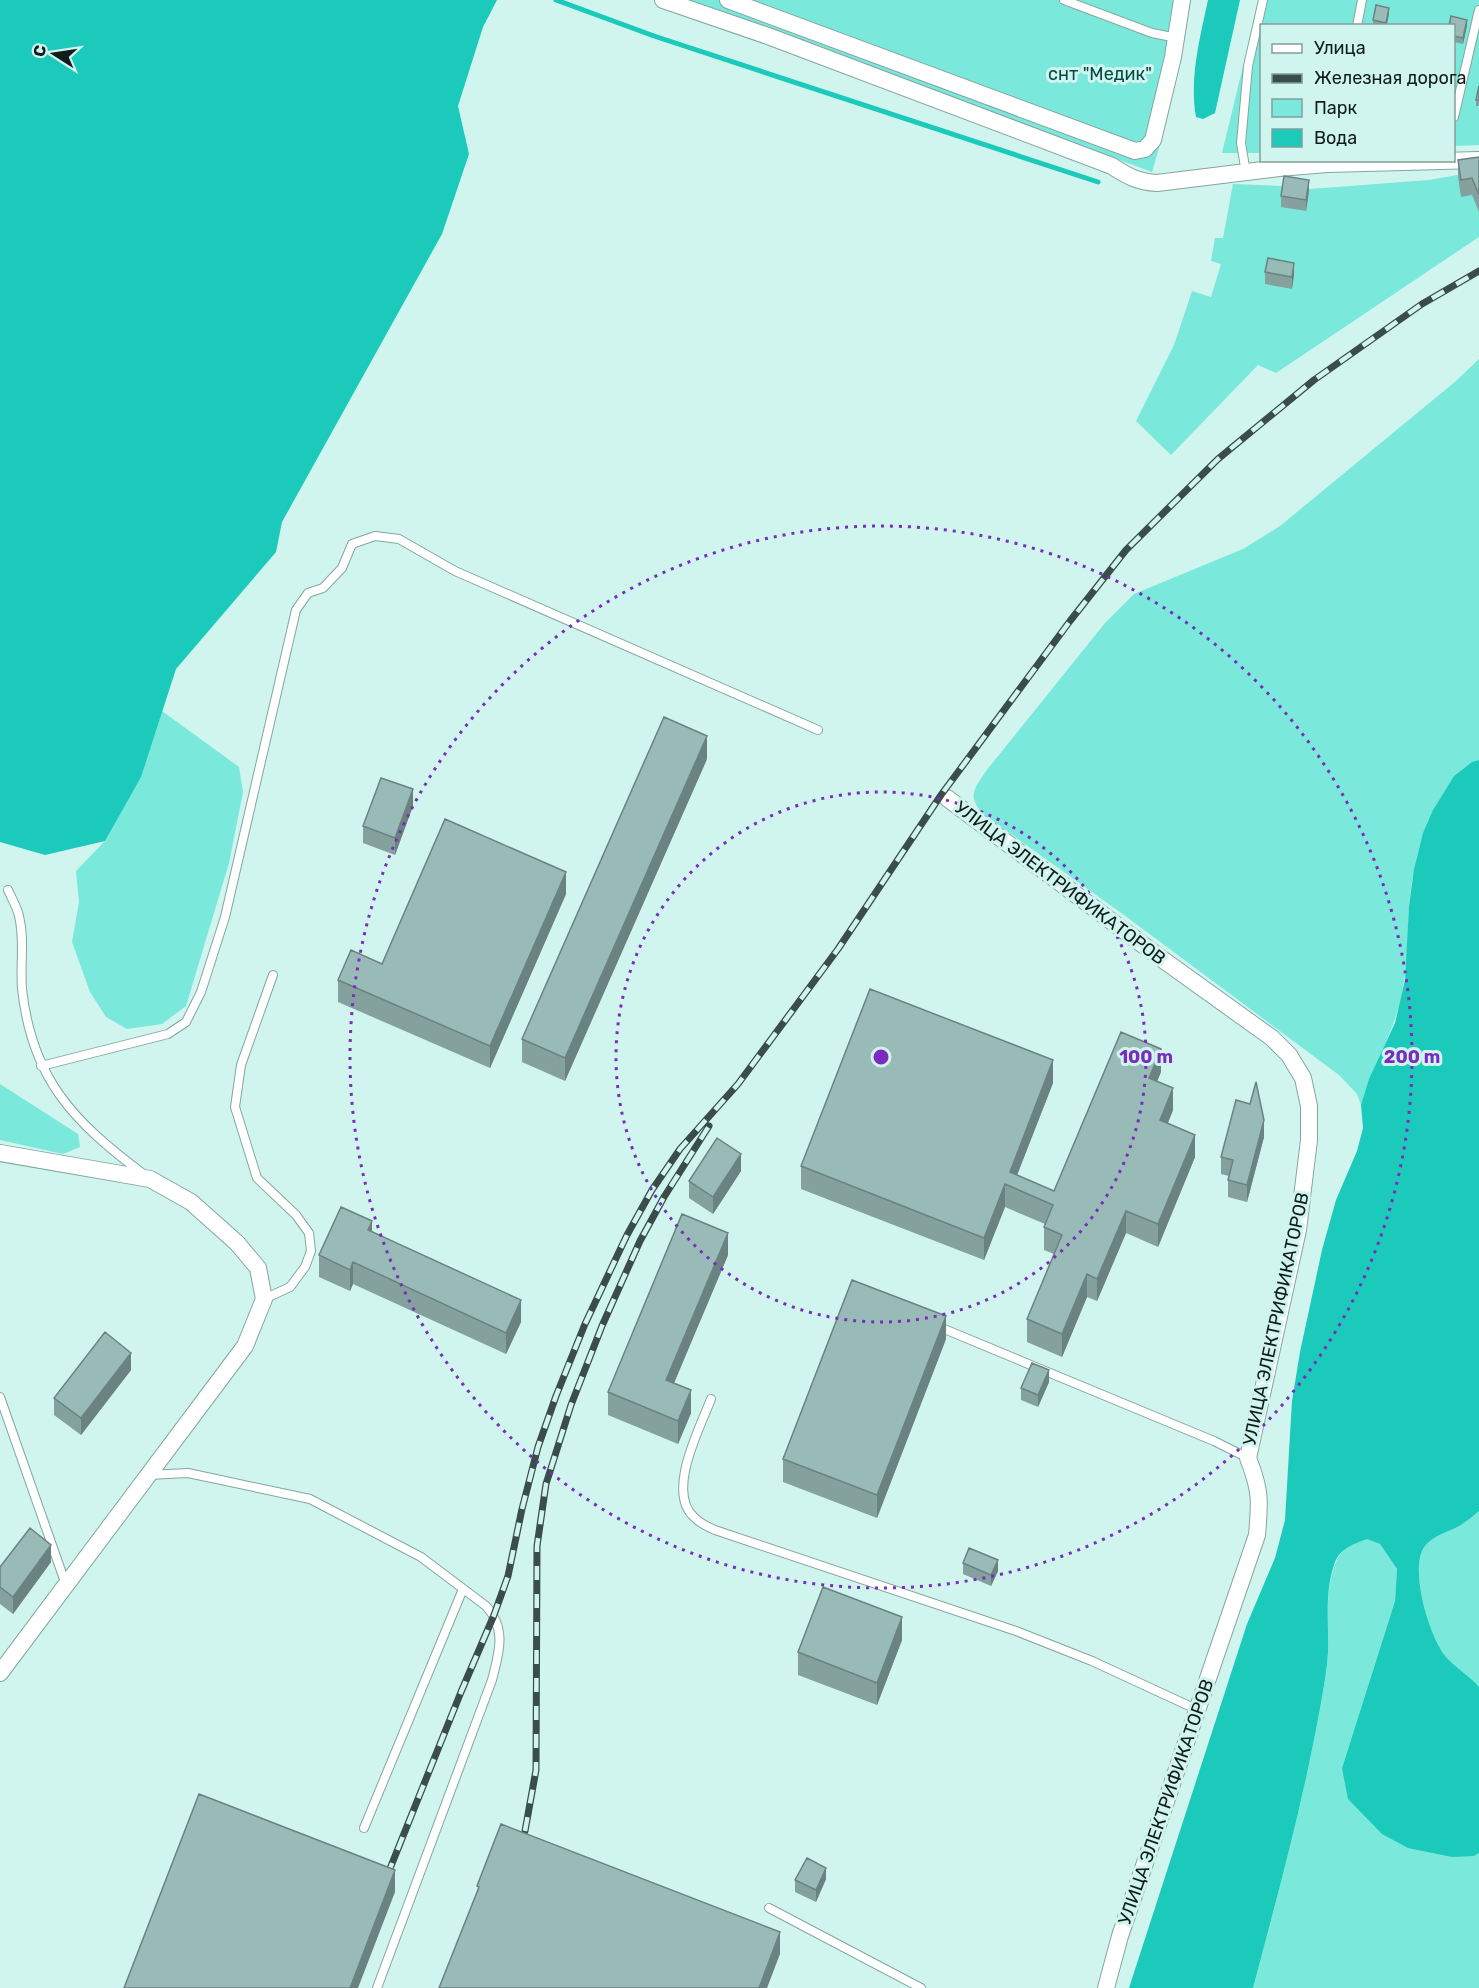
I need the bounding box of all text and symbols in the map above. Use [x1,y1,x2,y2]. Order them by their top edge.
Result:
north arrow [24,24,84,84]
legend [1260,24,1455,162]
text: Улица [1314,37,1366,59]
text: С [29,44,50,58]
park label: снт "Медик" [1048,63,1152,85]
text: Железная дорога [1314,67,1467,89]
text: Парк [1314,97,1358,119]
text: Вода [1314,127,1357,149]
street label: УЛИЦА ЭЛЕКТРИФИКАТОРОВ [950,796,1170,970]
text: 100 m [1119,1046,1173,1068]
text: 200 m [1384,1046,1440,1068]
centre of rings [871,1047,891,1067]
street label: УЛИЦА ЭЛЕКТРИФИКАТОРОВ [1238,1190,1314,1448]
street label: УЛИЦА ЭЛЕКТРИФИКАТОРОВ [1114,1676,1218,1928]

